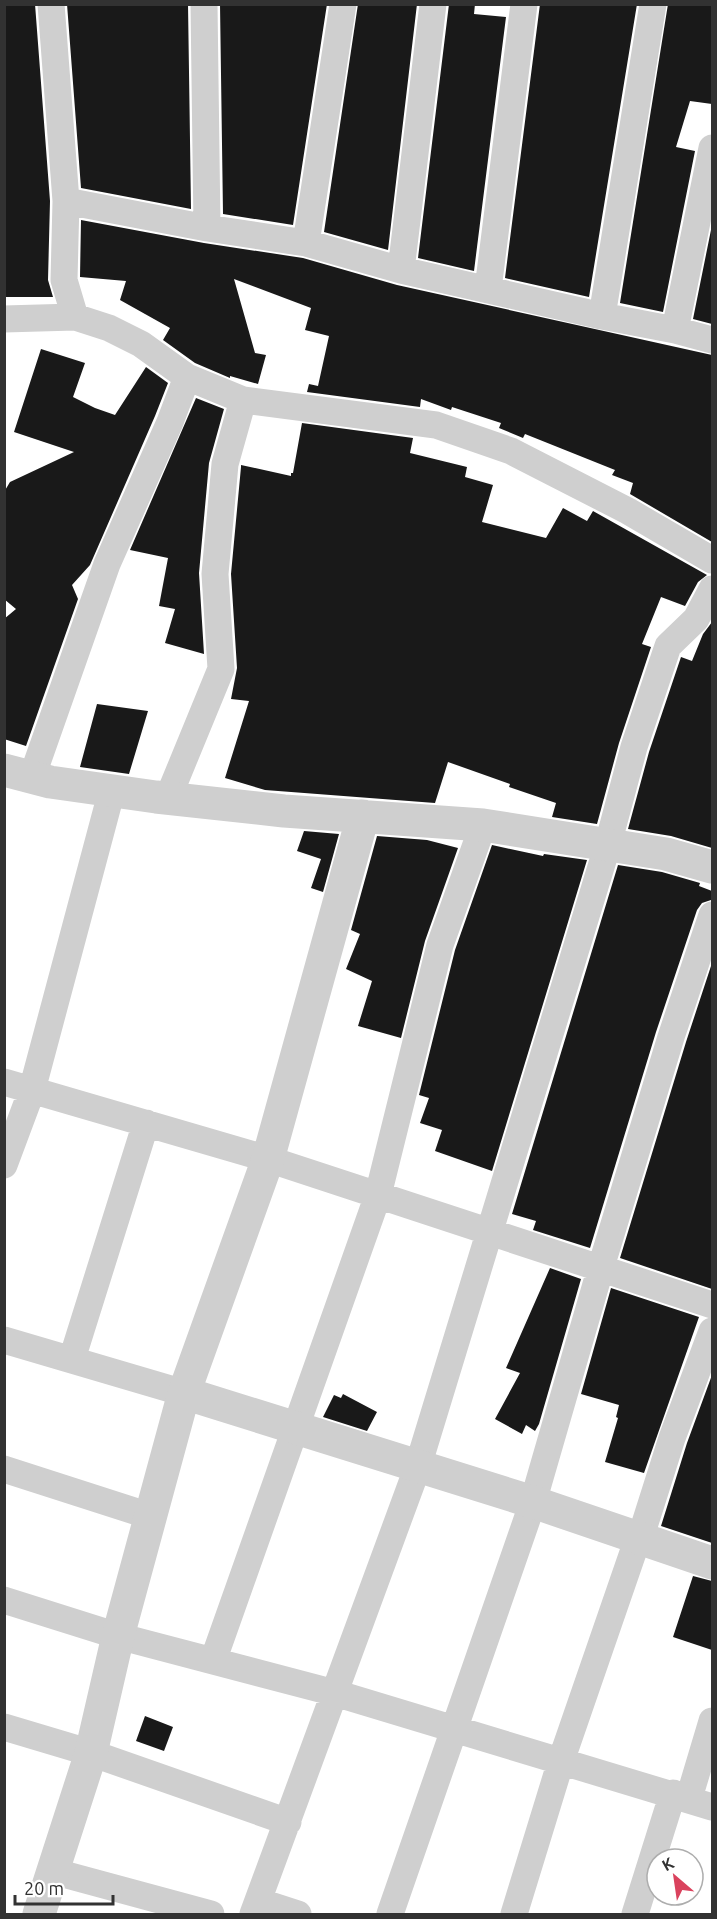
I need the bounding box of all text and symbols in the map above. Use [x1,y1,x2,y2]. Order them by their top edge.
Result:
north arrow [645,1847,705,1907]
text: K [659,1853,677,1874]
scale bar [15,1868,112,1906]
text: 20 m [24,1878,64,1898]

